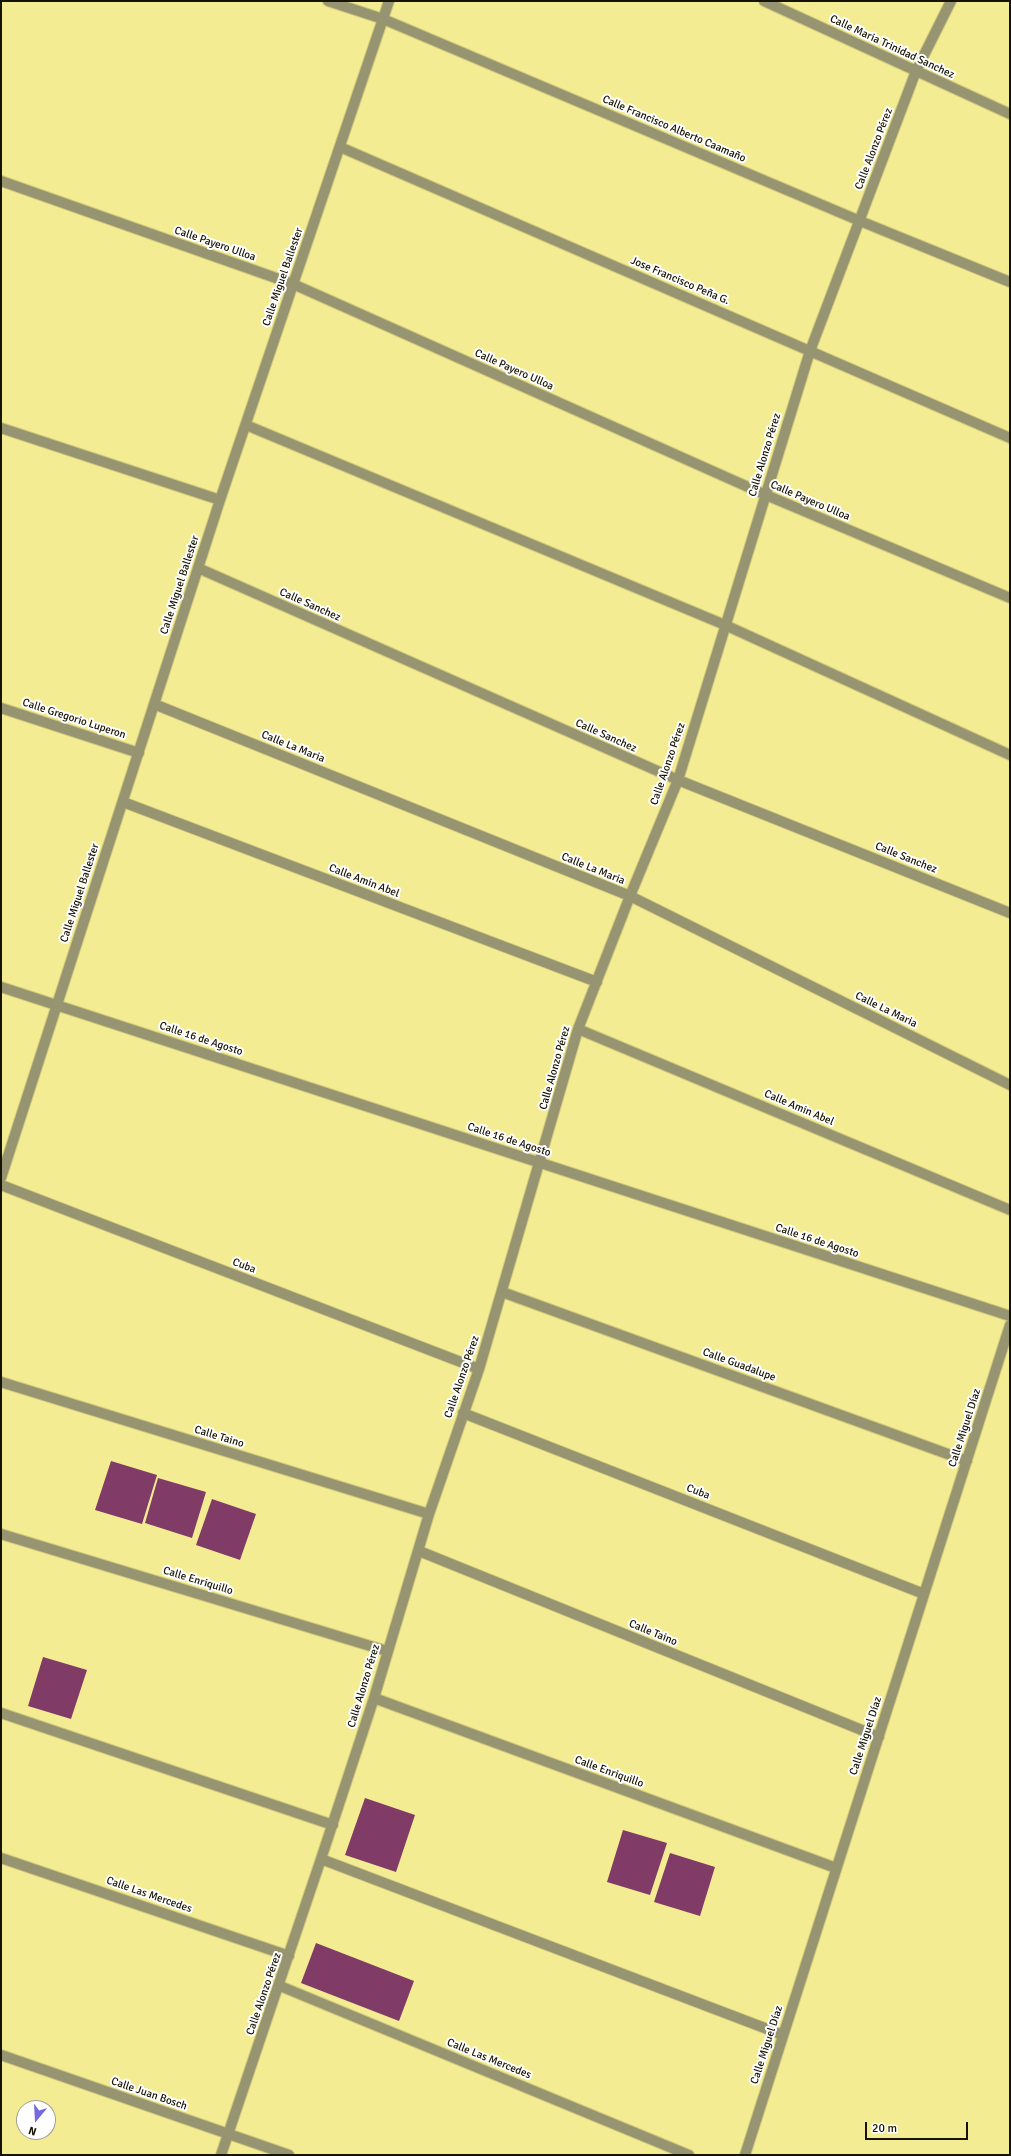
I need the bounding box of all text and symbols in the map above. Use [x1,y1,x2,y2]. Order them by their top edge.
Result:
street label: Calle Maria Trinidad Sanchez [828,12,956,82]
street label: Calle Francisco Alberto Caamaño [600,93,748,165]
street label: Calle Alonzo Pérez [852,106,896,192]
street label: Calle Payero Ulloa [173,224,257,264]
street label: Calle Miguel Ballester [260,226,306,328]
street label: Jose Francisco Peña G. [629,254,731,308]
street label: Calle Payero Ulloa [472,347,556,393]
street label: Calle Alonzo Pérez [746,412,784,498]
street label: Calle Payero Ulloa [768,478,852,524]
street label: Calle Miguel Ballester [158,534,202,636]
street label: Calle Sanchez [277,586,343,624]
street label: Calle Gregorio Luperon [21,696,127,742]
street label: Calle Sanchez [573,717,639,755]
street label: Calle Alonzo Pérez [648,721,688,807]
street label: Calle La Maria [259,728,327,766]
street label: Calle Sanchez [873,840,939,876]
street label: Calle Miguel Ballester [58,842,102,944]
street label: Calle La Maria [559,850,627,888]
street label: Calle Amin Abel [327,861,401,901]
street label: Calle La Maria [853,989,919,1031]
street label: Calle 16 de Agosto [158,1019,244,1059]
street label: Calle Alonzo Pérez [537,1025,573,1111]
street label: Calle Amin Abel [762,1087,836,1129]
street label: Calle 16 de Agosto [466,1120,552,1160]
street label: Calle 16 de Agosto [774,1221,860,1261]
street label: Cuba [230,1256,258,1276]
street label: Calle Alonzo Pérez [442,1334,482,1420]
street label: Calle Guadalupe [701,1346,777,1384]
street label: Calle Miguel Díaz [946,1387,984,1469]
street label: Calle Taino [193,1423,245,1451]
street label: Cuba [684,1482,712,1502]
street label: Calle Enriquillo [161,1564,235,1598]
street label: Calle Taino [627,1617,679,1649]
street label: Calle Alonzo Pérez [345,1643,383,1729]
street label: Calle Miguel Díaz [847,1695,885,1777]
street label: Calle Enriquillo [573,1753,645,1791]
street label: Calle Las Mercedes [104,1874,194,1916]
street label: Calle Alonzo Pérez [244,1951,284,2037]
street label: Calle Miguel Díaz [748,2004,786,2086]
street label: Calle Las Mercedes [445,2036,533,2082]
street label: Calle Juan Bosch [109,2075,189,2113]
north arrow [16,2100,56,2140]
scale bar [867,2114,970,2140]
text: 20 m [872,2121,897,2136]
text: N [27,2124,38,2138]

